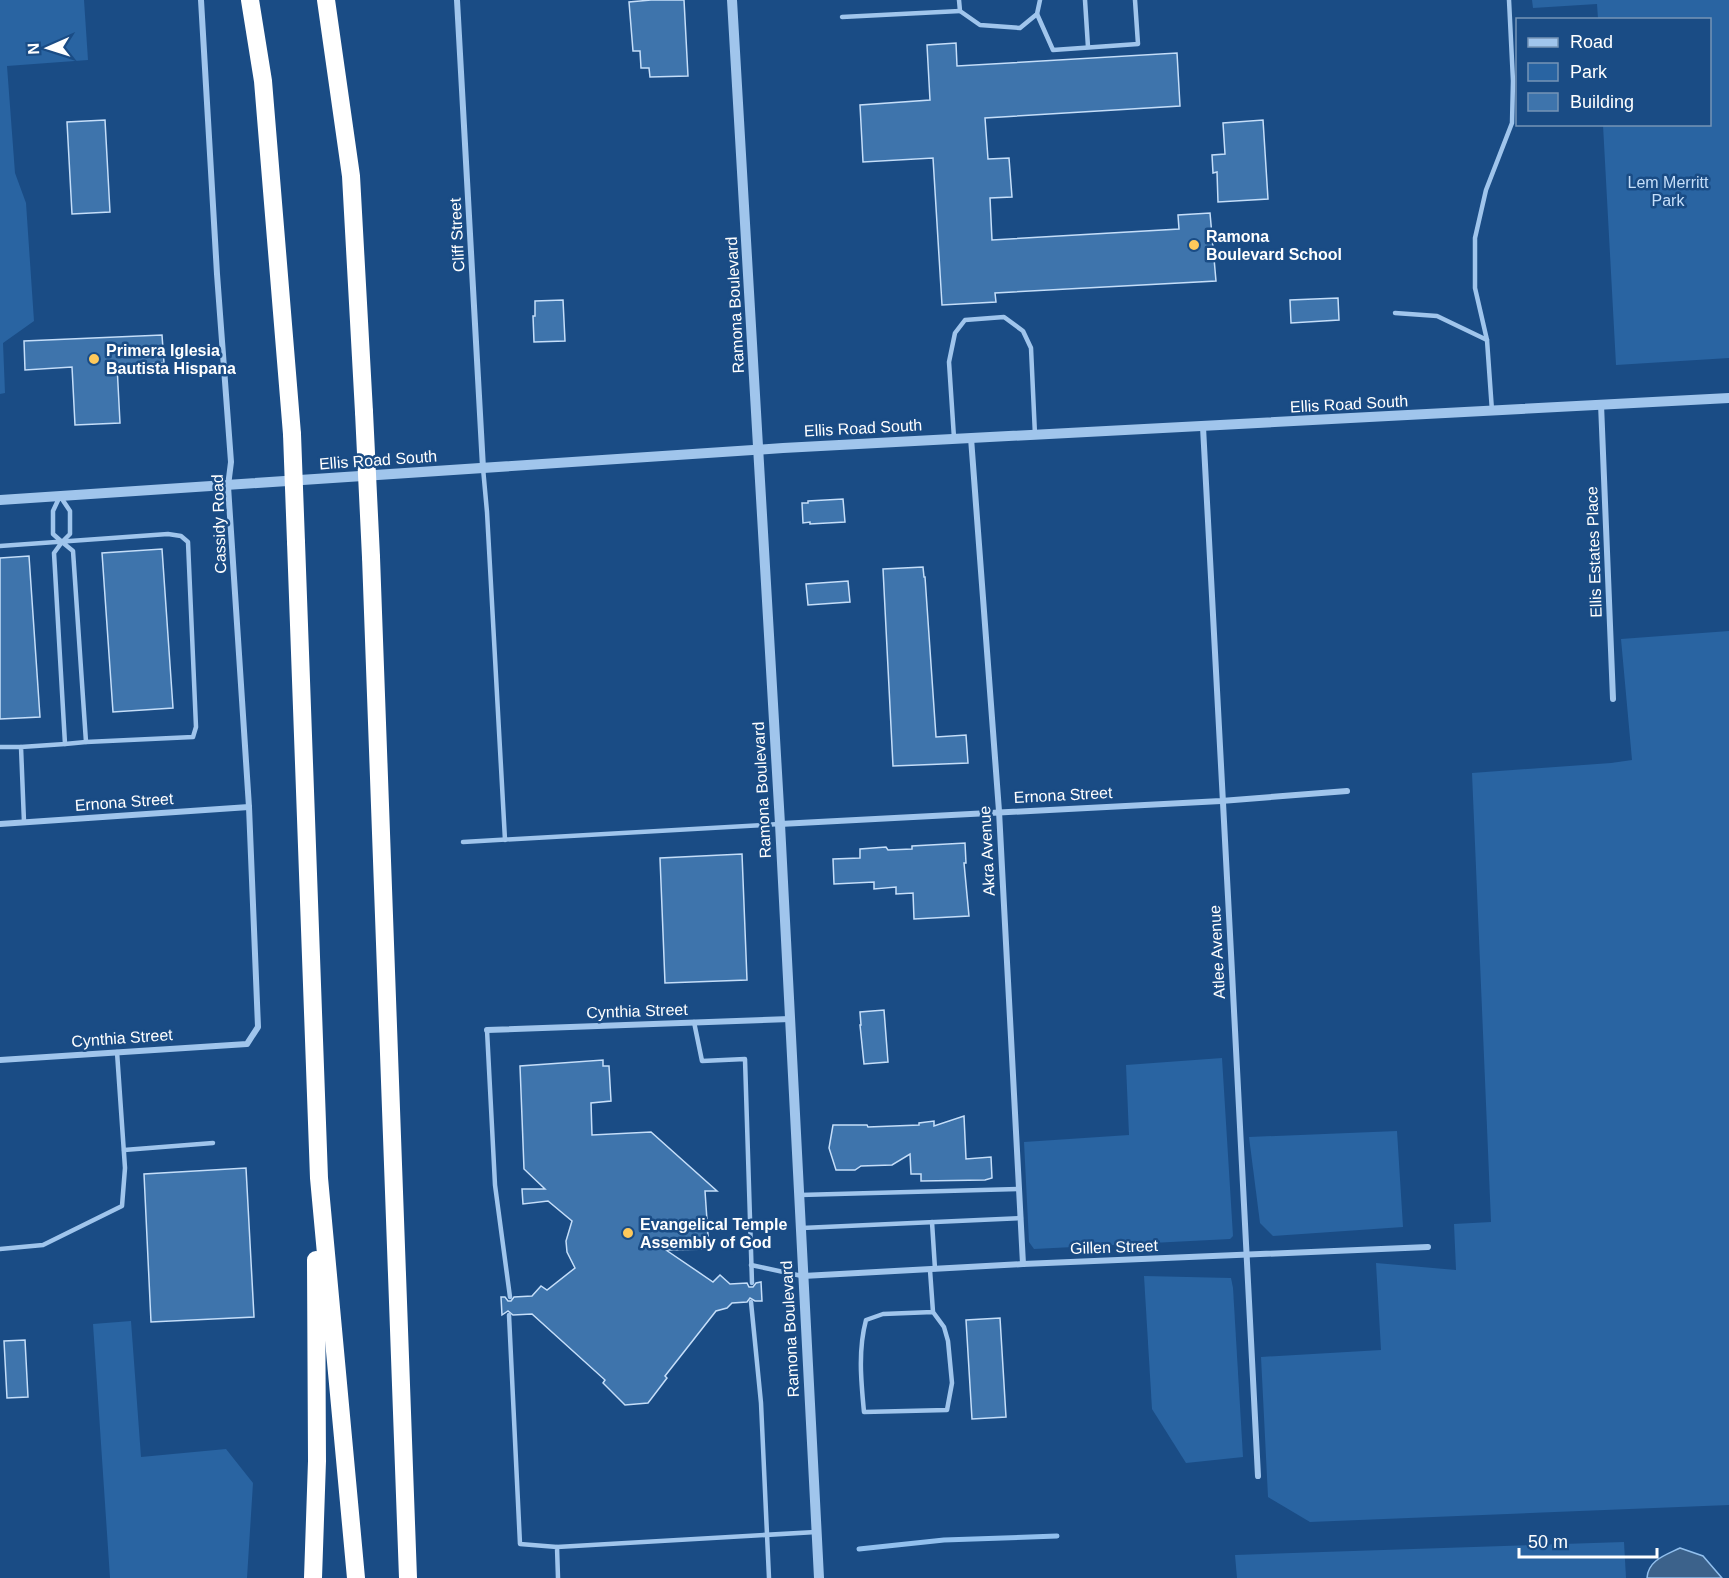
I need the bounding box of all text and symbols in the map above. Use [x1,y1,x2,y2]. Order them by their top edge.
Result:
north arrow [18,18,78,78]
legend [1516,18,1711,126]
text: Road [1570,32,1613,52]
text: N [25,43,42,55]
text: Park [1570,62,1608,82]
text: Building [1570,92,1634,112]
park label: Lem Merritt Park [1628,174,1709,209]
street label: Cliff Street [447,197,467,273]
place label: Ramona Boulevard School [1206,228,1342,263]
street label: Ramona Boulevard [723,236,747,374]
marker: Ramona Boulevard School [1187,238,1201,252]
place label: Primera Iglesia Bautista Hispana [106,342,236,377]
marker: Primera Iglesia Bautista Hispana [87,352,101,366]
street label: Ellis Road South [1289,392,1409,416]
street label: Ellis Road South [803,416,923,440]
street label: Ellis Road South [318,447,438,473]
street label: Cassidy Road [209,474,229,574]
street label: Ellis Estates Place [1583,486,1605,618]
street label: Ramona Boulevard [750,721,774,859]
street label: Ernona Street [1013,784,1113,806]
street label: Ernona Street [74,790,174,814]
street label: Akra Avenue [976,805,998,897]
street label: Atlee Avenue [1206,905,1228,999]
street label: Cynthia Street [586,1001,689,1021]
street label: Cynthia Street [71,1026,174,1050]
place label: Evangelical Temple Assembly of God [640,1216,787,1251]
marker: Evangelical Temple Assembly of God [621,1226,635,1240]
street label: Gillen Street [1070,1237,1159,1257]
street label: Ramona Boulevard [778,1260,802,1398]
scale bar [1519,1521,1657,1559]
text: 50 m [1528,1532,1568,1552]

